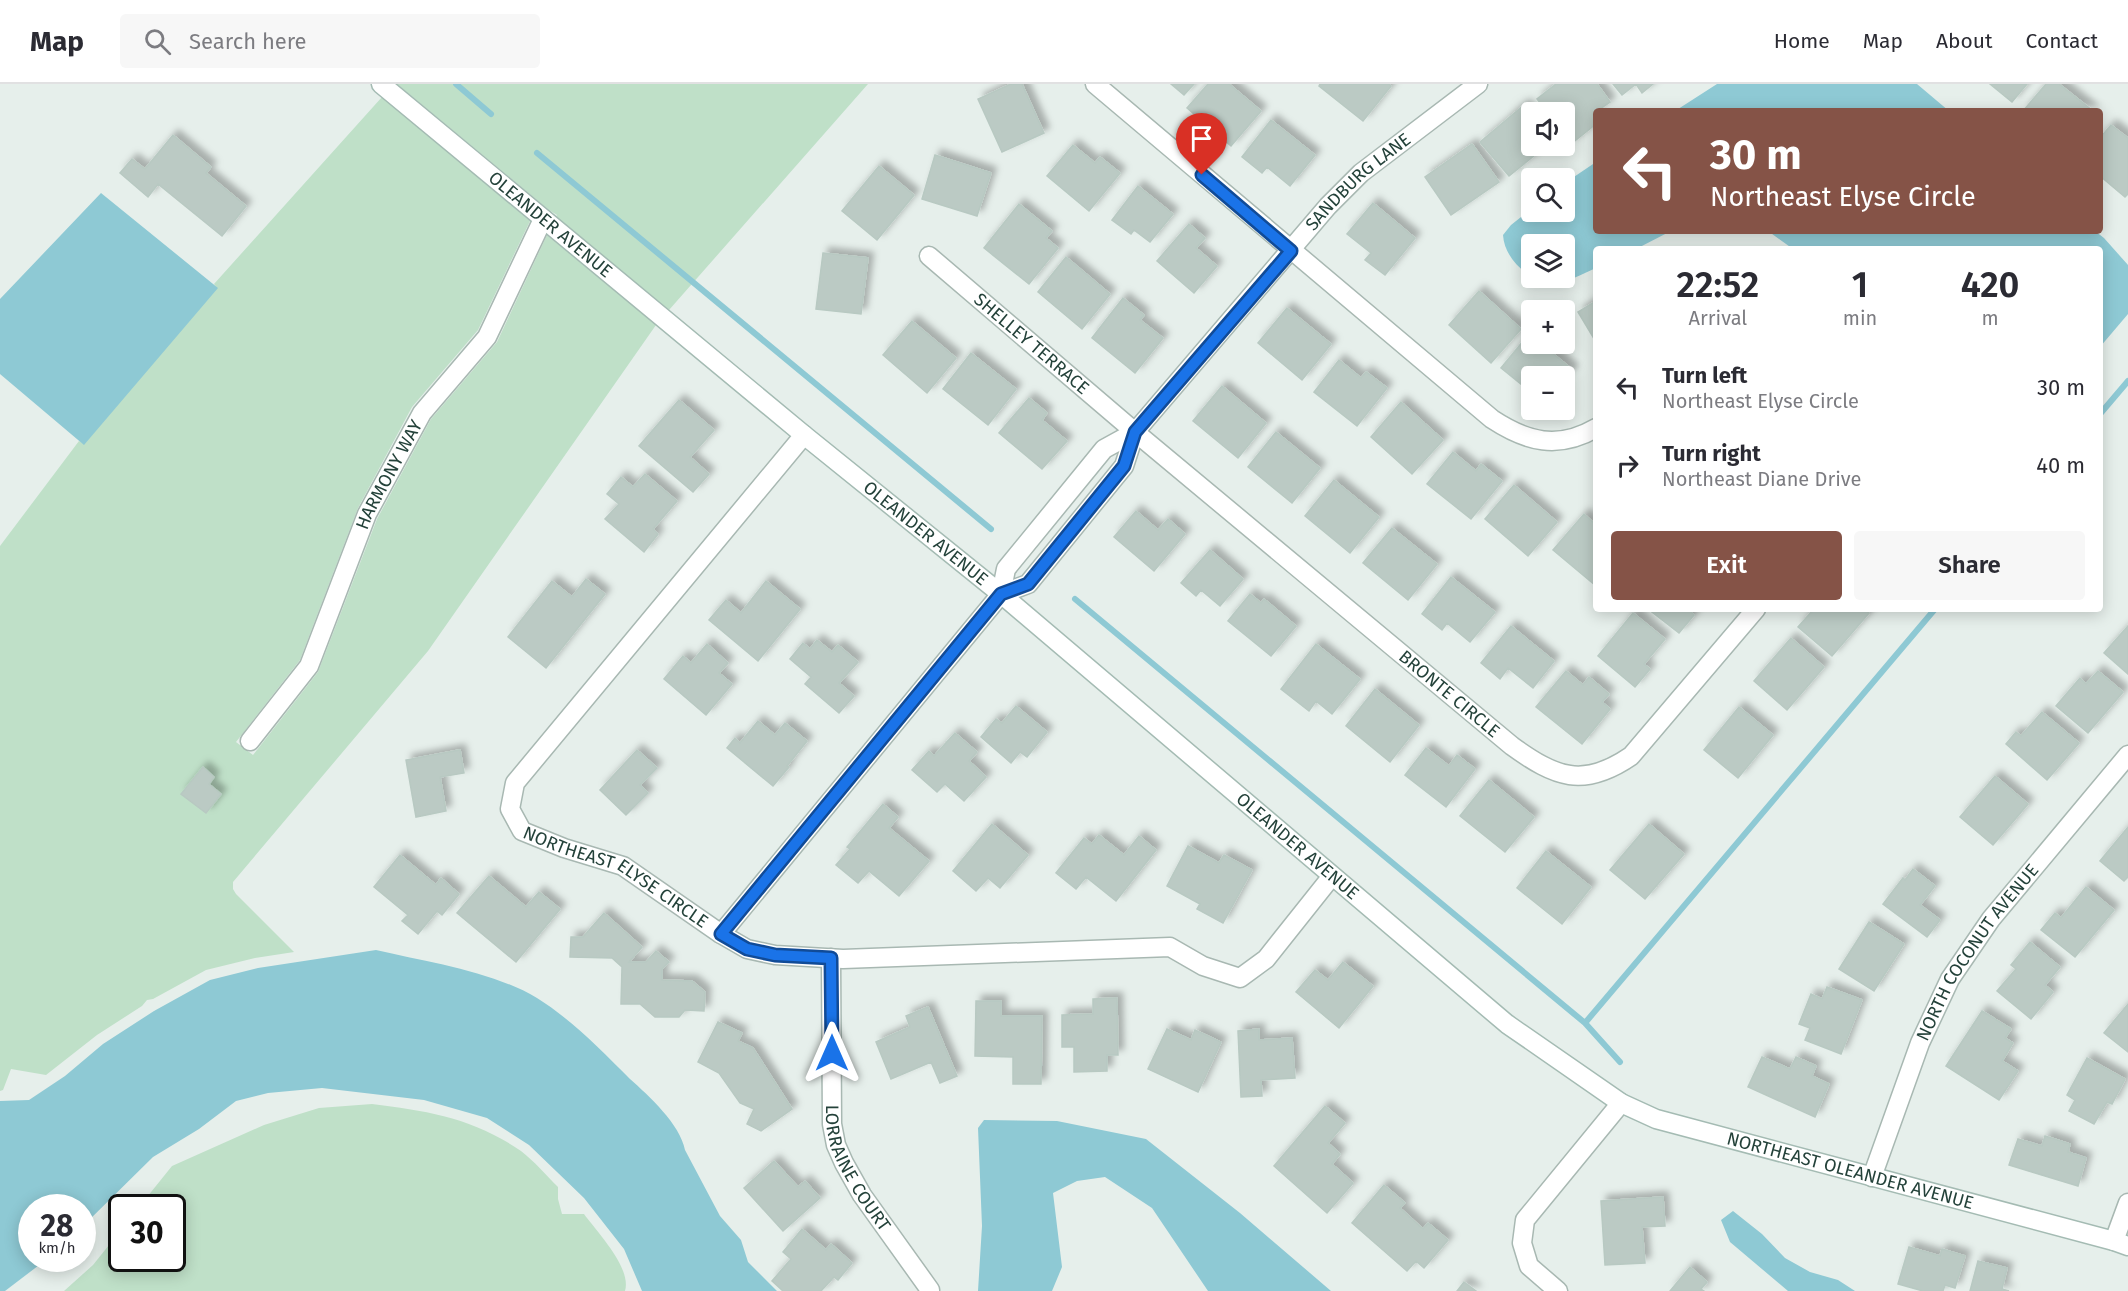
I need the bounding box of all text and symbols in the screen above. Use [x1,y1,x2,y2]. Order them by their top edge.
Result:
search box [120,14,540,68]
text: Map [30,25,84,58]
icon: search [141,25,174,58]
text: Search here [189,28,307,55]
text: Home [1774,28,1830,54]
text: Map [1863,28,1903,54]
text: About [1936,28,1993,54]
text: Contact [2026,28,2098,54]
map controls [1521,102,1575,420]
button: sound [1521,102,1575,156]
pin [1176,113,1227,175]
icon: arrive [1185,122,1218,155]
street label: SANDBURG LANE [1301,128,1415,235]
text: 30 m [1710,130,1802,180]
icon: left [1611,132,1689,210]
street label: OLEANDER AVENUE [484,167,617,282]
button: search [1521,168,1575,222]
text: Northeast Elyse Circle [1710,181,1976,213]
button: layers [1521,234,1575,288]
text: 22:52 [1677,263,1759,307]
text: 1 [1852,263,1868,307]
text: 420 [1961,263,2019,307]
street label: SHELLEY TERRACE [970,288,1094,399]
button: + [1521,300,1575,354]
text: Arrival [1689,306,1747,330]
text: min [1843,306,1877,330]
text: m [1982,306,1999,330]
text: Turn left [1662,362,1747,389]
button: − [1521,366,1575,420]
icon: left [1611,371,1644,404]
text: 30 m [2037,374,2085,401]
text: Northeast Elyse Circle [1662,389,1859,413]
street label: HARMONY WAY [351,416,427,532]
text: Turn right [1662,440,1761,467]
icon: right [1611,449,1644,482]
text: 40 m [2036,452,2085,479]
text: Northeast Diane Drive [1662,467,1861,491]
street label: OLEANDER AVENUE [859,476,993,590]
button: Exit [1611,531,1842,600]
button: Share [1854,531,2085,600]
street label: BRONTE CIRCLE [1394,645,1504,742]
street label: OLEANDER AVENUE [1232,788,1363,904]
street label: NORTHEAST ELYSE CIRCLE [520,822,712,933]
street label: NORTH COCONUT AVENUE [1912,860,2043,1044]
position arrow [800,1021,864,1085]
street label: LORRAINE COURT [821,1105,896,1236]
street label: NORTHEAST OLEANDER AVENUE [1724,1127,1976,1214]
speed limit sign: 30 [108,1194,186,1272]
text: 28 [41,1208,73,1244]
text: km/h [38,1239,76,1257]

